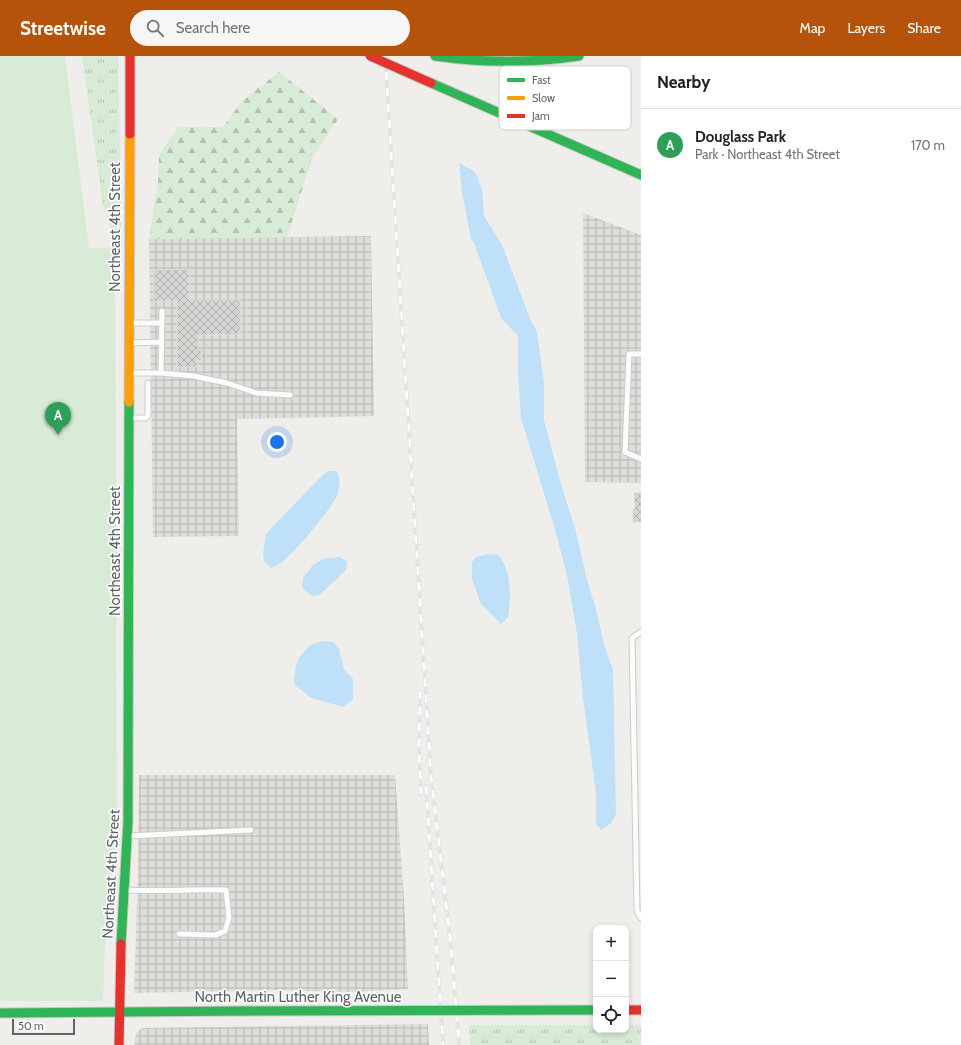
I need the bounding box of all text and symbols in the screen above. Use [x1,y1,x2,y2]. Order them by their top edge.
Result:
search box [130,10,410,46]
text: Streetwise [20,17,106,40]
icon: search [144,17,166,39]
text: Search here [176,19,250,37]
text: Map [800,19,825,37]
text: Layers [847,19,885,37]
text: Share [907,19,941,37]
legend [499,66,631,130]
text: Nearby [657,72,710,92]
text: Fast [532,73,551,87]
text: Slow [532,91,555,105]
text: Jam [531,109,550,123]
text: Douglass Park [695,128,786,146]
text: A [666,137,674,153]
text: 170 m [911,137,945,153]
text: Park · Northeast 4th Street [695,146,840,162]
street label: Northeast 4th Street [106,162,124,292]
pin: A [45,402,71,435]
your location [267,432,287,452]
street label: Northeast 4th Street [106,486,124,616]
street label: Northeast 4th Street [99,809,123,939]
map controls [593,925,629,1033]
button: + [593,925,629,961]
button: − [593,961,629,997]
street label: North Martin Luther King Avenue [195,988,402,1006]
button: locate [593,997,629,1033]
scale bar [12,1017,75,1036]
text: 50 m [18,1019,44,1033]

